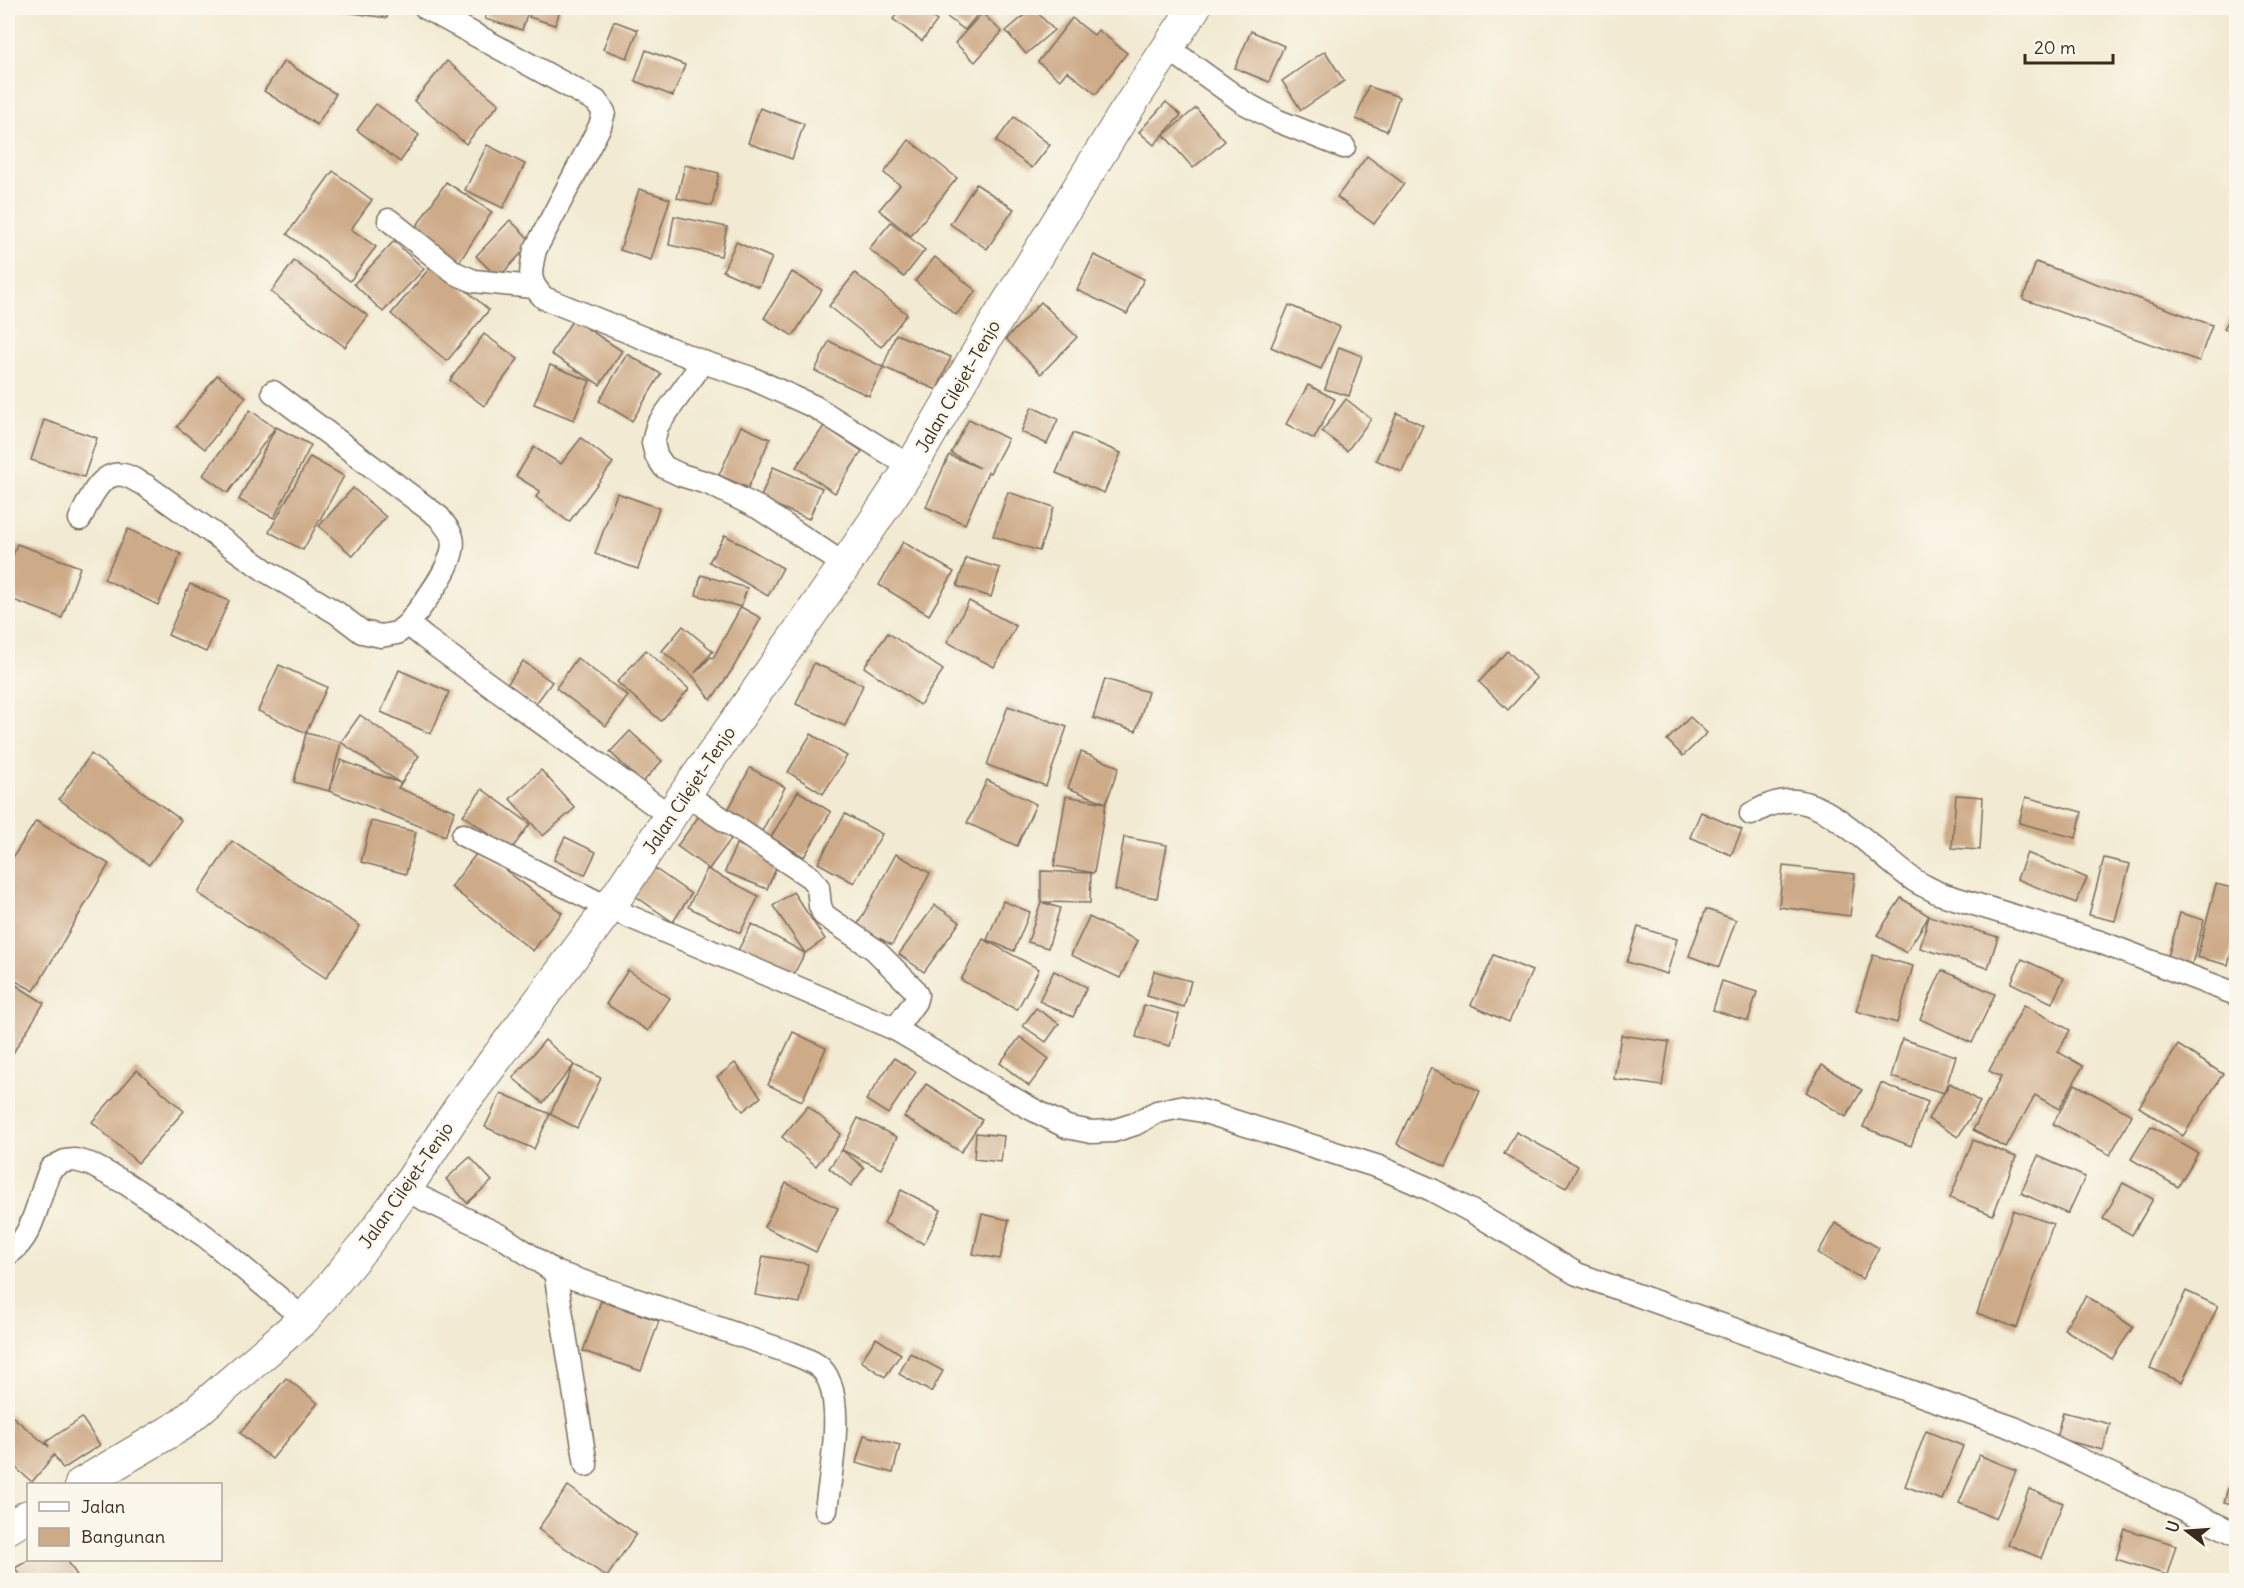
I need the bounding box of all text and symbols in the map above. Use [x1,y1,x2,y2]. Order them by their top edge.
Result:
scale bar [2025,27,2114,65]
text: 20 m [2034,36,2076,59]
street label: Jalan Cilejet–Tenjo [911,316,1005,456]
street label: Jalan Cilejet–Tenjo [638,722,740,858]
street label: Jalan Cilejet–Tenjo [354,1117,458,1253]
legend [27,1483,222,1561]
text: Jalan [81,1495,125,1518]
north arrow [2157,1501,2217,1561]
text: U [2161,1518,2184,1535]
text: Bangunan [81,1525,165,1548]

